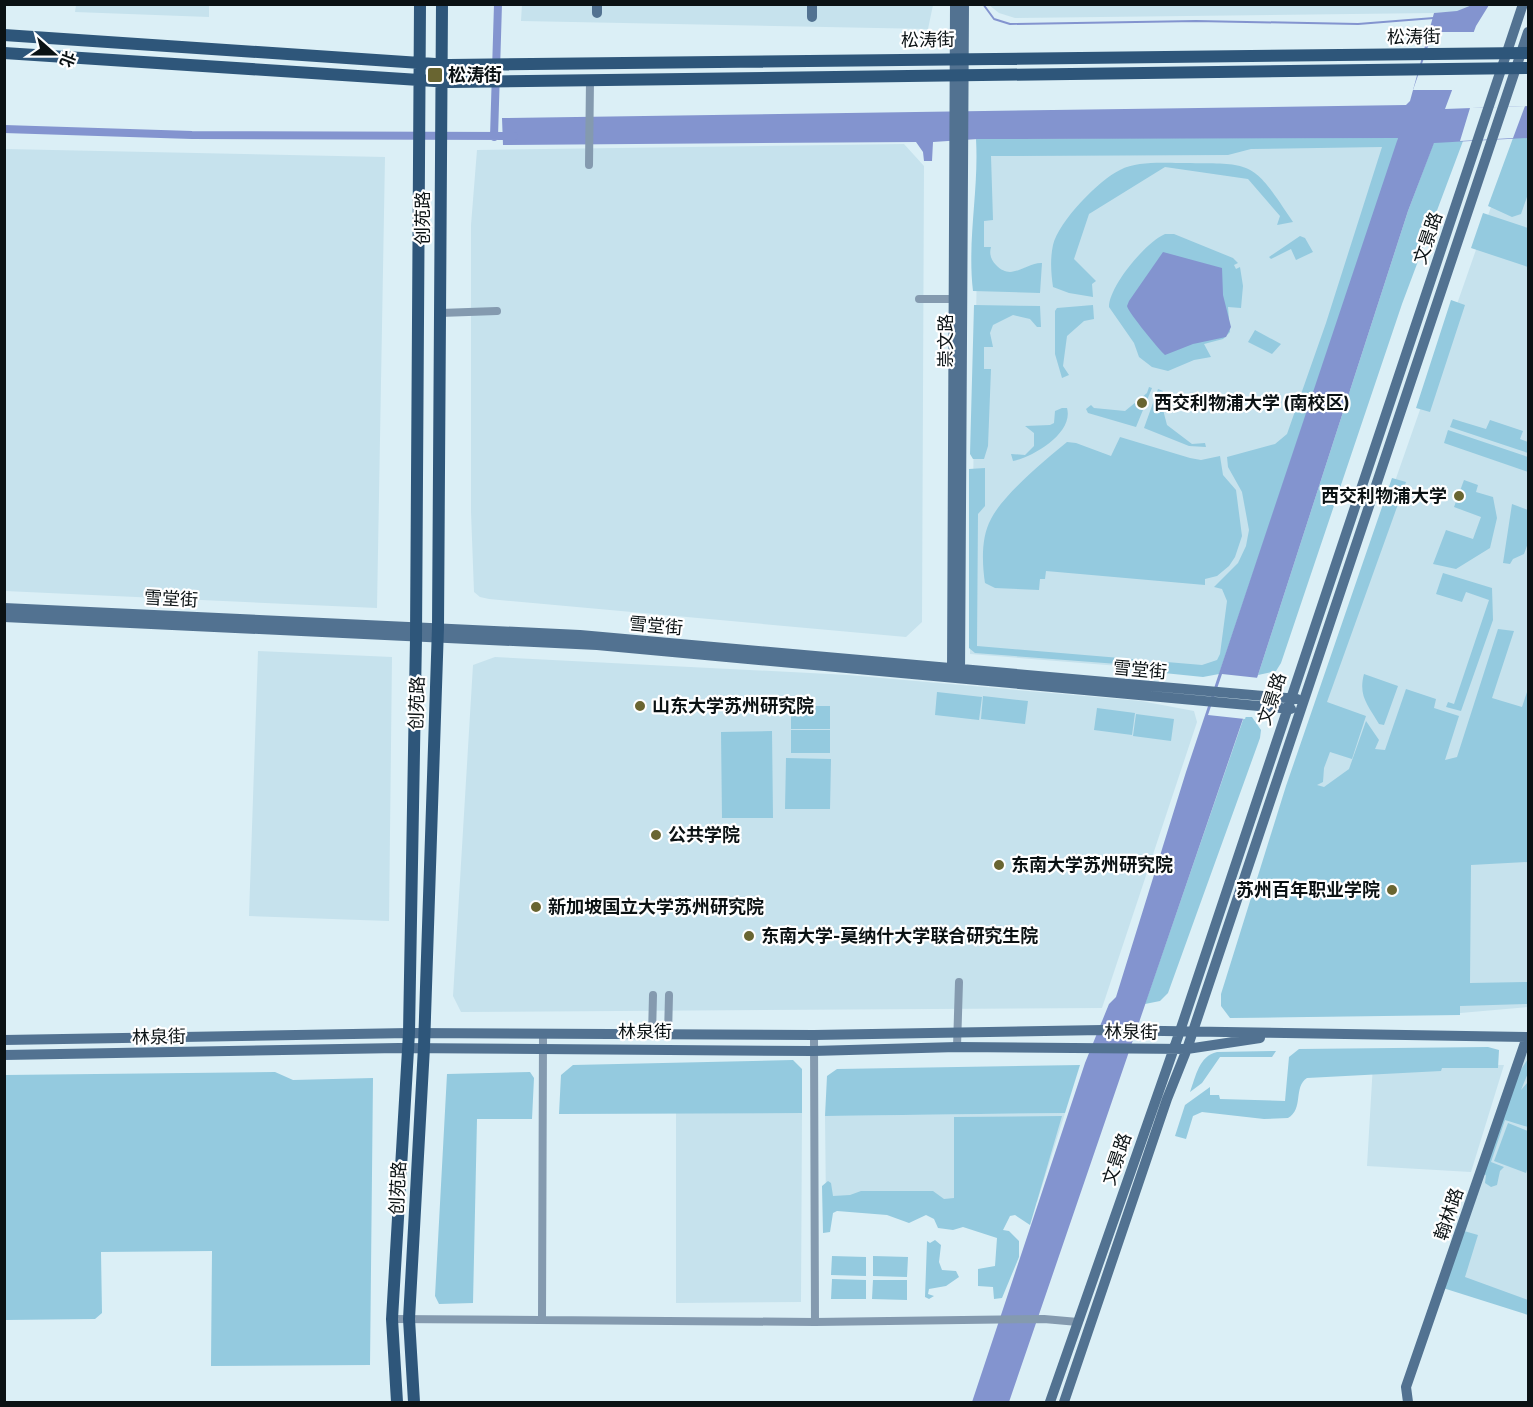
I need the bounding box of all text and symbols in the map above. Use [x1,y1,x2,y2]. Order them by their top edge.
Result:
street label: 松涛街 [1387,23,1441,50]
north arrow [24,24,84,84]
street label: 松涛街 [901,26,955,53]
text: 北 [54,48,82,71]
place label: 松涛街 [448,61,502,88]
marker: 松涛街 [426,66,444,84]
street label: 创苑路 [409,191,436,245]
street label: 文景路 [1406,208,1449,268]
street label: 崇文路 [932,314,959,368]
place label: 西交利物浦大学 (南校区) [1154,389,1349,416]
marker: 西交利物浦大学 (南校区) [1135,396,1149,410]
place label: 西交利物浦大学 [1321,482,1447,509]
marker: 西交利物浦大学 [1452,489,1466,503]
street label: 雪堂街 [143,584,199,613]
street label: 雪堂街 [628,610,684,641]
street label: 雪堂街 [1112,654,1168,685]
street label: 文景路 [1250,669,1293,729]
street label: 创苑路 [402,676,431,730]
place label: 山东大学苏州研究院 [652,692,814,719]
marker: 山东大学苏州研究院 [633,699,647,713]
place label: 公共学院 [668,821,740,848]
marker: 公共学院 [649,828,663,842]
place label: 东南大学苏州研究院 [1011,851,1173,878]
marker: 东南大学苏州研究院 [992,858,1006,872]
place label: 苏州百年职业学院 [1236,876,1380,903]
marker: 苏州百年职业学院 [1385,883,1399,897]
place label: 新加坡国立大学苏州研究院 [548,893,764,920]
marker: 新加坡国立大学苏州研究院 [529,900,543,914]
place label: 东南大学-莫纳什大学联合研究生院 [761,922,1038,949]
marker: 东南大学-莫纳什大学联合研究生院 [742,929,756,943]
street label: 林泉街 [618,1018,672,1045]
street label: 林泉街 [1104,1018,1158,1045]
street label: 林泉街 [132,1023,186,1050]
street label: 文景路 [1095,1129,1138,1189]
street label: 创苑路 [383,1160,412,1216]
street label: 翰林路 [1427,1184,1470,1244]

